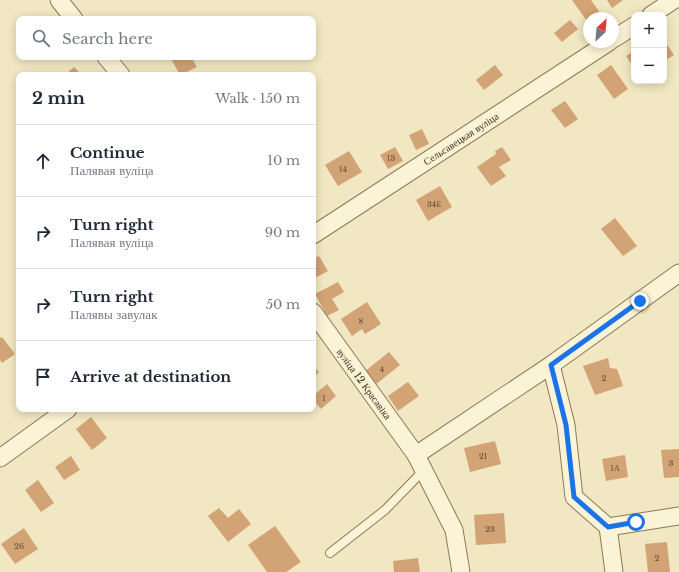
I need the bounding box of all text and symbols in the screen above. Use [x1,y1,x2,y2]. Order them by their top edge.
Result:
north arrow [583,12,619,48]
map controls [631,12,667,84]
button: + [631,12,667,48]
search box [16,16,316,60]
icon: search [30,27,52,49]
text: Search here [62,29,153,48]
button: − [631,48,667,84]
text: 2 min [32,88,85,109]
text: Walk · 150 m [215,90,300,107]
street label: Сельсавецкая вуліца [421,109,502,168]
text: Continue [70,143,145,162]
icon: ahead [32,150,54,172]
text: 10 m [267,152,300,169]
house number: 13 [387,153,395,163]
text: Палявая вуліца [70,162,154,179]
house number: 14 [339,164,347,174]
house number: 34Б [427,199,442,209]
text: Turn right [70,215,153,234]
icon: right [32,222,54,244]
text: 90 m [265,224,300,241]
text: Палявая вуліца [70,234,154,251]
text: Turn right [70,287,153,306]
route end [631,292,649,310]
icon: right [32,294,54,316]
text: 50 m [266,296,300,313]
text: Палявы завулак [70,306,157,323]
house number: 8 [359,316,364,326]
street label: вуліца 12 Красавіка [334,346,394,422]
house number: 4 [380,364,385,374]
icon: arrive [32,366,54,388]
text: Arrive at destination [70,367,231,386]
house number: 2 [602,373,607,383]
house number: 1 [322,393,326,403]
house number: 21 [479,451,488,461]
house number: 3 [669,458,674,468]
house number: 1А [610,463,620,473]
route start [627,513,645,531]
house number: 23 [485,524,495,534]
house number: 26 [14,541,24,551]
house number: 2 [655,553,660,563]

